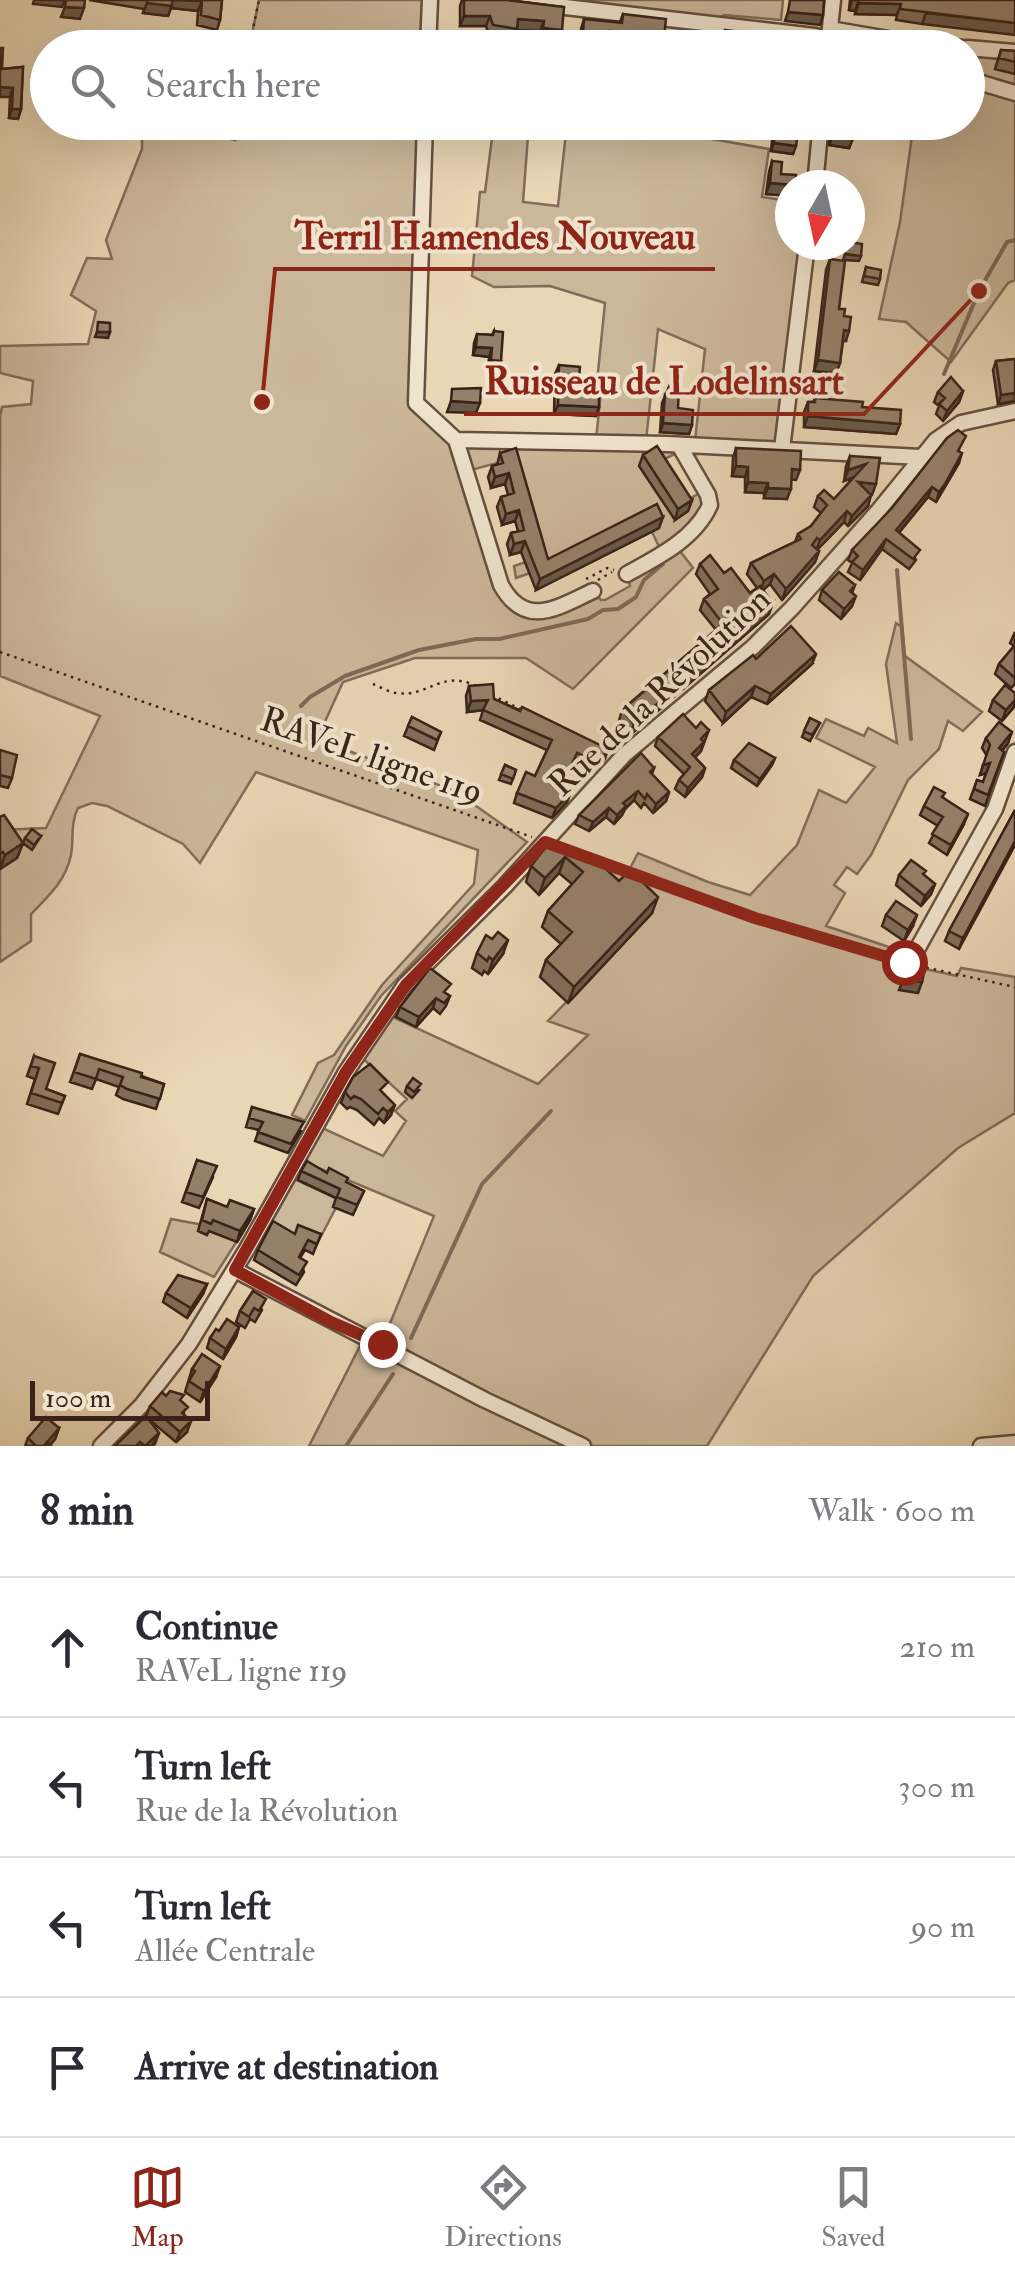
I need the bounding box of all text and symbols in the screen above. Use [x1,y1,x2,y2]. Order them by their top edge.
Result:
search box [30,30,985,140]
icon: search [65,58,120,113]
text: Search here [145,61,321,109]
north arrow [775,170,865,260]
callout: Terril Hamendes Nouveau [275,201,715,269]
text: Terril Hamendes Nouveau [294,213,696,261]
callout: Ruisseau de Lodelinsart [464,346,864,414]
text: Ruisseau de Lodelinsart [484,358,844,406]
street label: Rue de la Révolution [539,577,780,806]
street label: RAVeL ligne 119 [255,697,489,815]
route start [882,940,928,986]
route end [360,1322,406,1368]
scale bar [30,1376,210,1420]
text: 100 m [45,1381,111,1416]
text: 8 min [40,1485,134,1537]
text: Walk · 600 m [808,1491,975,1531]
text: Continue [135,1603,278,1651]
icon: ahead [40,1620,95,1675]
text: 210 m [900,1627,975,1667]
text: RAVeL ligne 119 [135,1651,347,1691]
text: Turn left [135,1743,271,1791]
icon: left [40,1760,95,1815]
text: 300 m [898,1767,975,1807]
text: Rue de la Révolution [135,1791,398,1831]
text: Turn left [135,1883,271,1931]
icon: left [40,1900,95,1955]
text: 90 m [911,1907,975,1947]
text: Allée Centrale [135,1931,315,1971]
icon: arrive [40,2040,95,2095]
text: Arrive at destination [135,2043,439,2091]
tab: Map [130,2160,185,2255]
tab: Directions [444,2160,562,2255]
tab: Saved [821,2160,885,2255]

